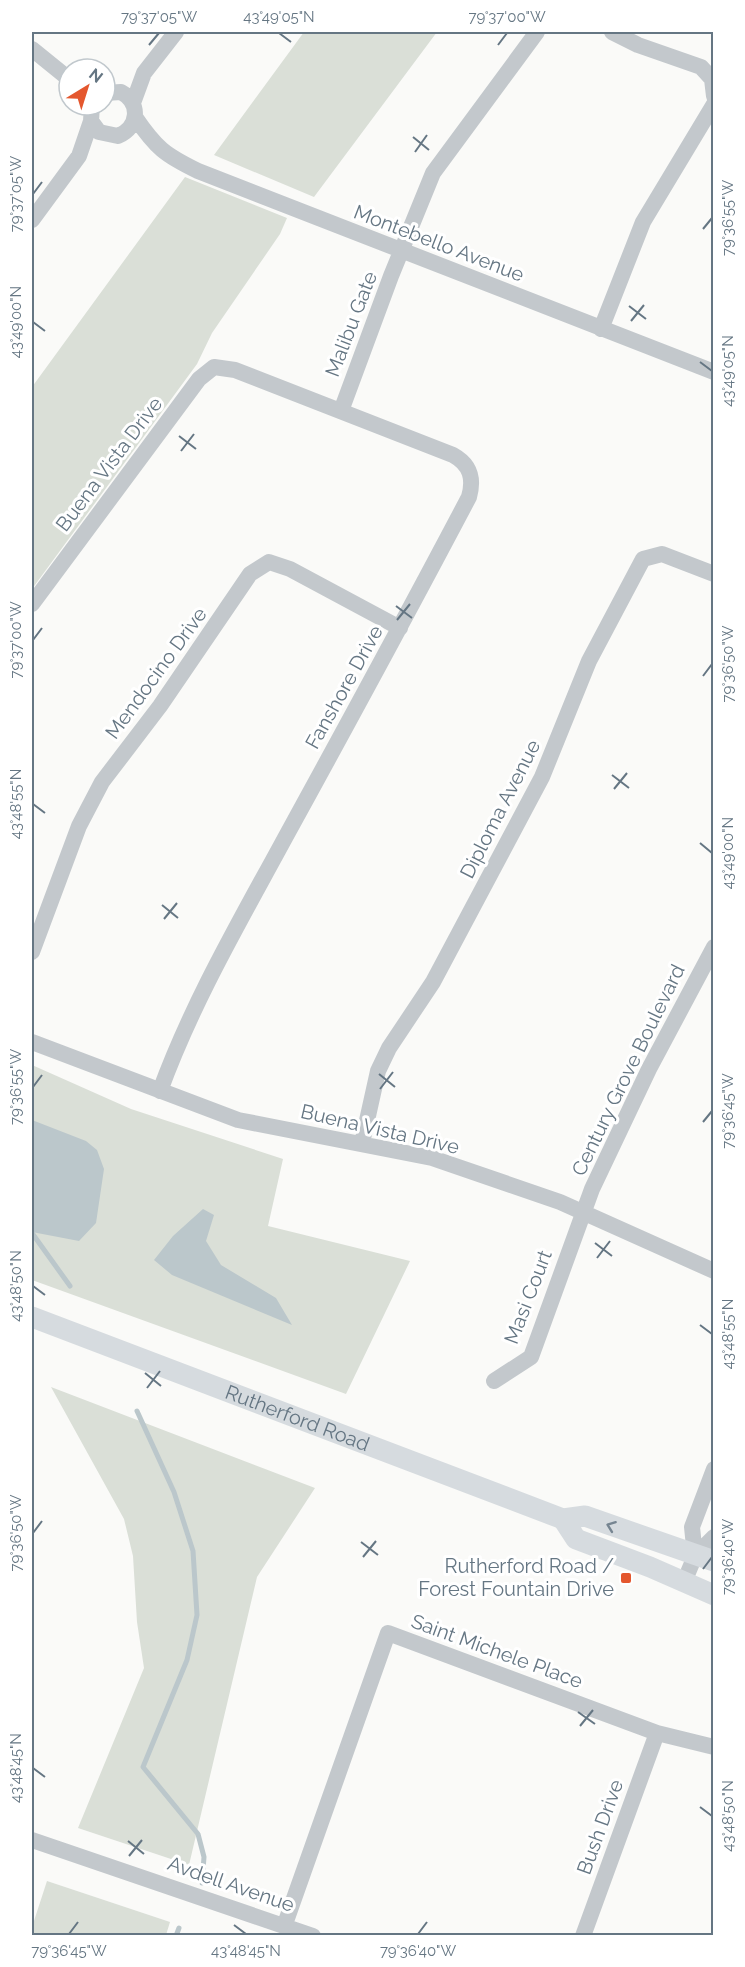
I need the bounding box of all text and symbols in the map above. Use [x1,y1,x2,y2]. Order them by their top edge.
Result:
text: 79°37'05"W [121,8,197,26]
text: 43°49'05"N [243,8,315,26]
text: 79°37'00"W [468,8,546,26]
north arrow [57,57,117,117]
text: N [85,64,107,87]
text: 79°37'05"W [7,156,25,232]
text: 79°36'55"W [719,180,737,256]
street label: Montebello Avenue [350,199,528,287]
street label: Malibu Gate [320,268,382,380]
text: 43°49'00"N [7,286,25,358]
text: 43°49'05"N [719,335,737,407]
street label: Buena Vista Drive [51,392,167,536]
text: 79°37'00"W [7,601,25,679]
street label: Mendocino Drive [100,602,212,743]
street label: Fanshore Drive [300,621,388,753]
text: 79°36'50"W [719,625,737,703]
street label: Diploma Avenue [455,735,545,882]
text: 43°48'55"N [7,769,25,839]
text: 43°49'00"N [719,817,737,889]
street label: Century Grove Boulevard [566,960,690,1180]
text: 79°36'55"W [7,1049,25,1125]
text: 79°36'45"W [719,1073,737,1149]
street label: Buena Vista Drive [298,1099,462,1159]
street label: Masi Court [499,1246,557,1347]
text: 43°48'50"N [7,1250,25,1322]
text: 43°48'55"N [719,1299,737,1369]
street label: Rutherford Road [222,1380,373,1456]
text: 79°36'50"W [7,1494,25,1572]
text: 79°36'40"W [719,1519,737,1595]
one-way arrow [606,1521,617,1534]
place label: Rutherford Road / Forest Fountain Drive [418,1554,614,1601]
marker: Rutherford Road / Forest Fountain Drive [619,1571,633,1585]
street label: Saint Michele Place [408,1609,586,1693]
text: 43°48'45"N [7,1733,25,1803]
street label: Bush Drive [572,1776,628,1878]
text: 43°48'50"N [719,1780,737,1852]
street label: Avdell Avenue [165,1851,298,1917]
text: 79°36'45"W [31,1942,107,1960]
text: 43°48'45"N [211,1942,281,1960]
text: 79°36'40"W [380,1942,456,1960]

